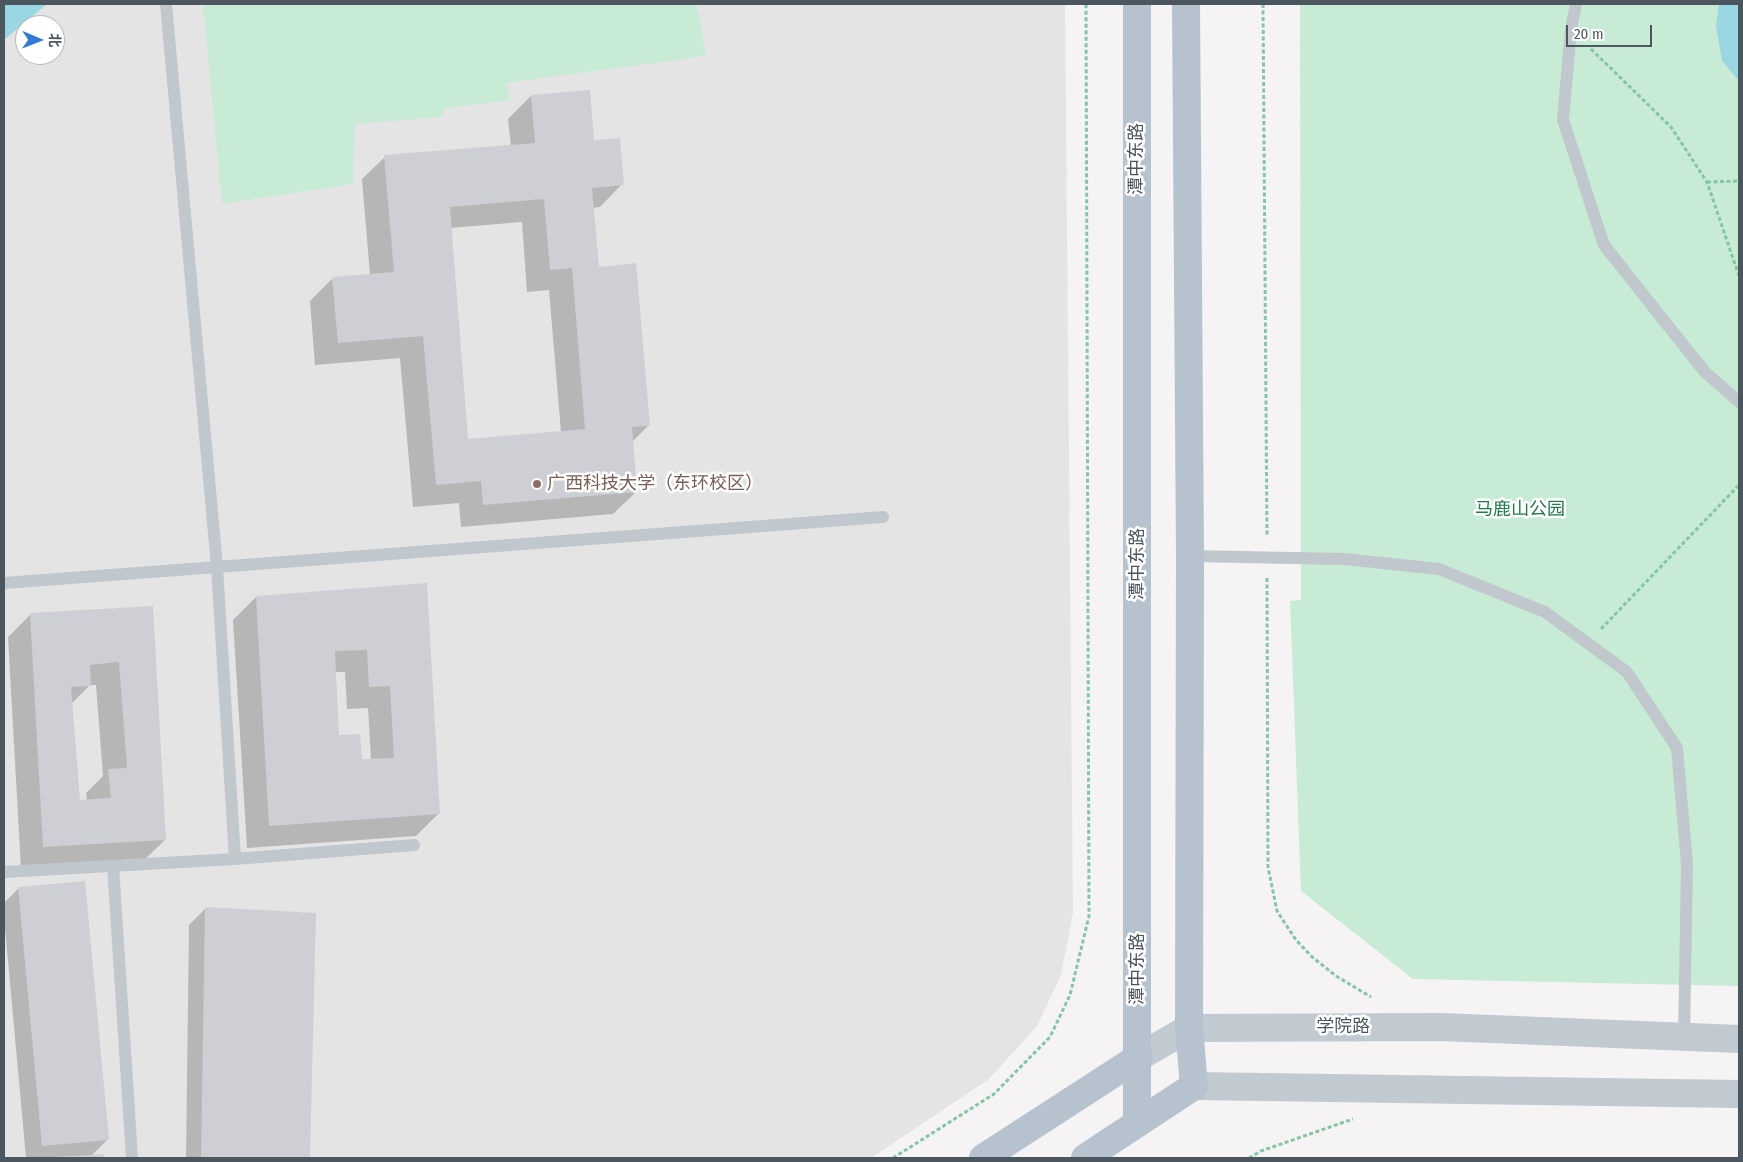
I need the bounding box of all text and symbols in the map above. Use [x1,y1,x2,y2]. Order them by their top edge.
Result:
north arrow [15,15,65,65]
scale bar [1568,15,1654,47]
text: 20 m [1574,25,1604,43]
text: 北 [46,33,63,47]
street label: 潭中东路 [1126,123,1148,195]
place label: 广西科技大学（东环校区） [547,473,763,495]
marker: 广西科技大学（东环校区） [531,478,543,490]
park label: 马鹿山公园 [1475,499,1565,521]
street label: 潭中东路 [1127,528,1149,600]
street label: 潭中东路 [1127,933,1149,1005]
street label: 学院路 [1316,1016,1370,1038]

